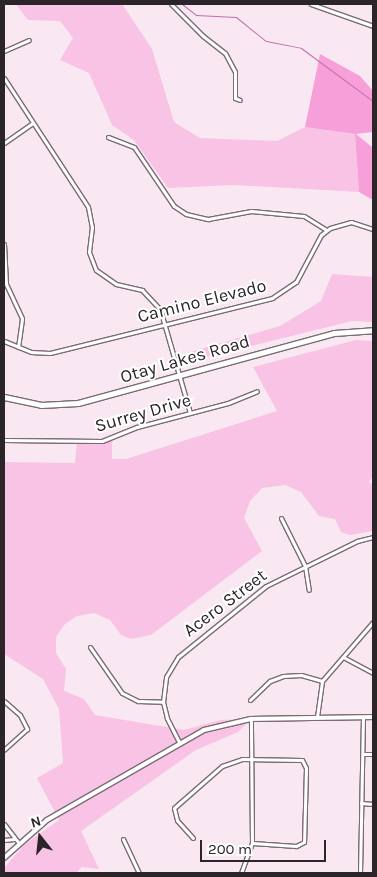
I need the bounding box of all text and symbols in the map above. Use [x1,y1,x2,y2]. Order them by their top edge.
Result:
street label: Camino Elevado [135,275,269,327]
street label: Otay Lakes Road [118,330,252,388]
street label: Surrey Drive [93,389,193,437]
street label: Acero Street [179,565,271,641]
north arrow [15,812,65,862]
text: N [29,813,43,832]
scale bar [202,830,328,862]
text: 200 m [208,840,252,858]

